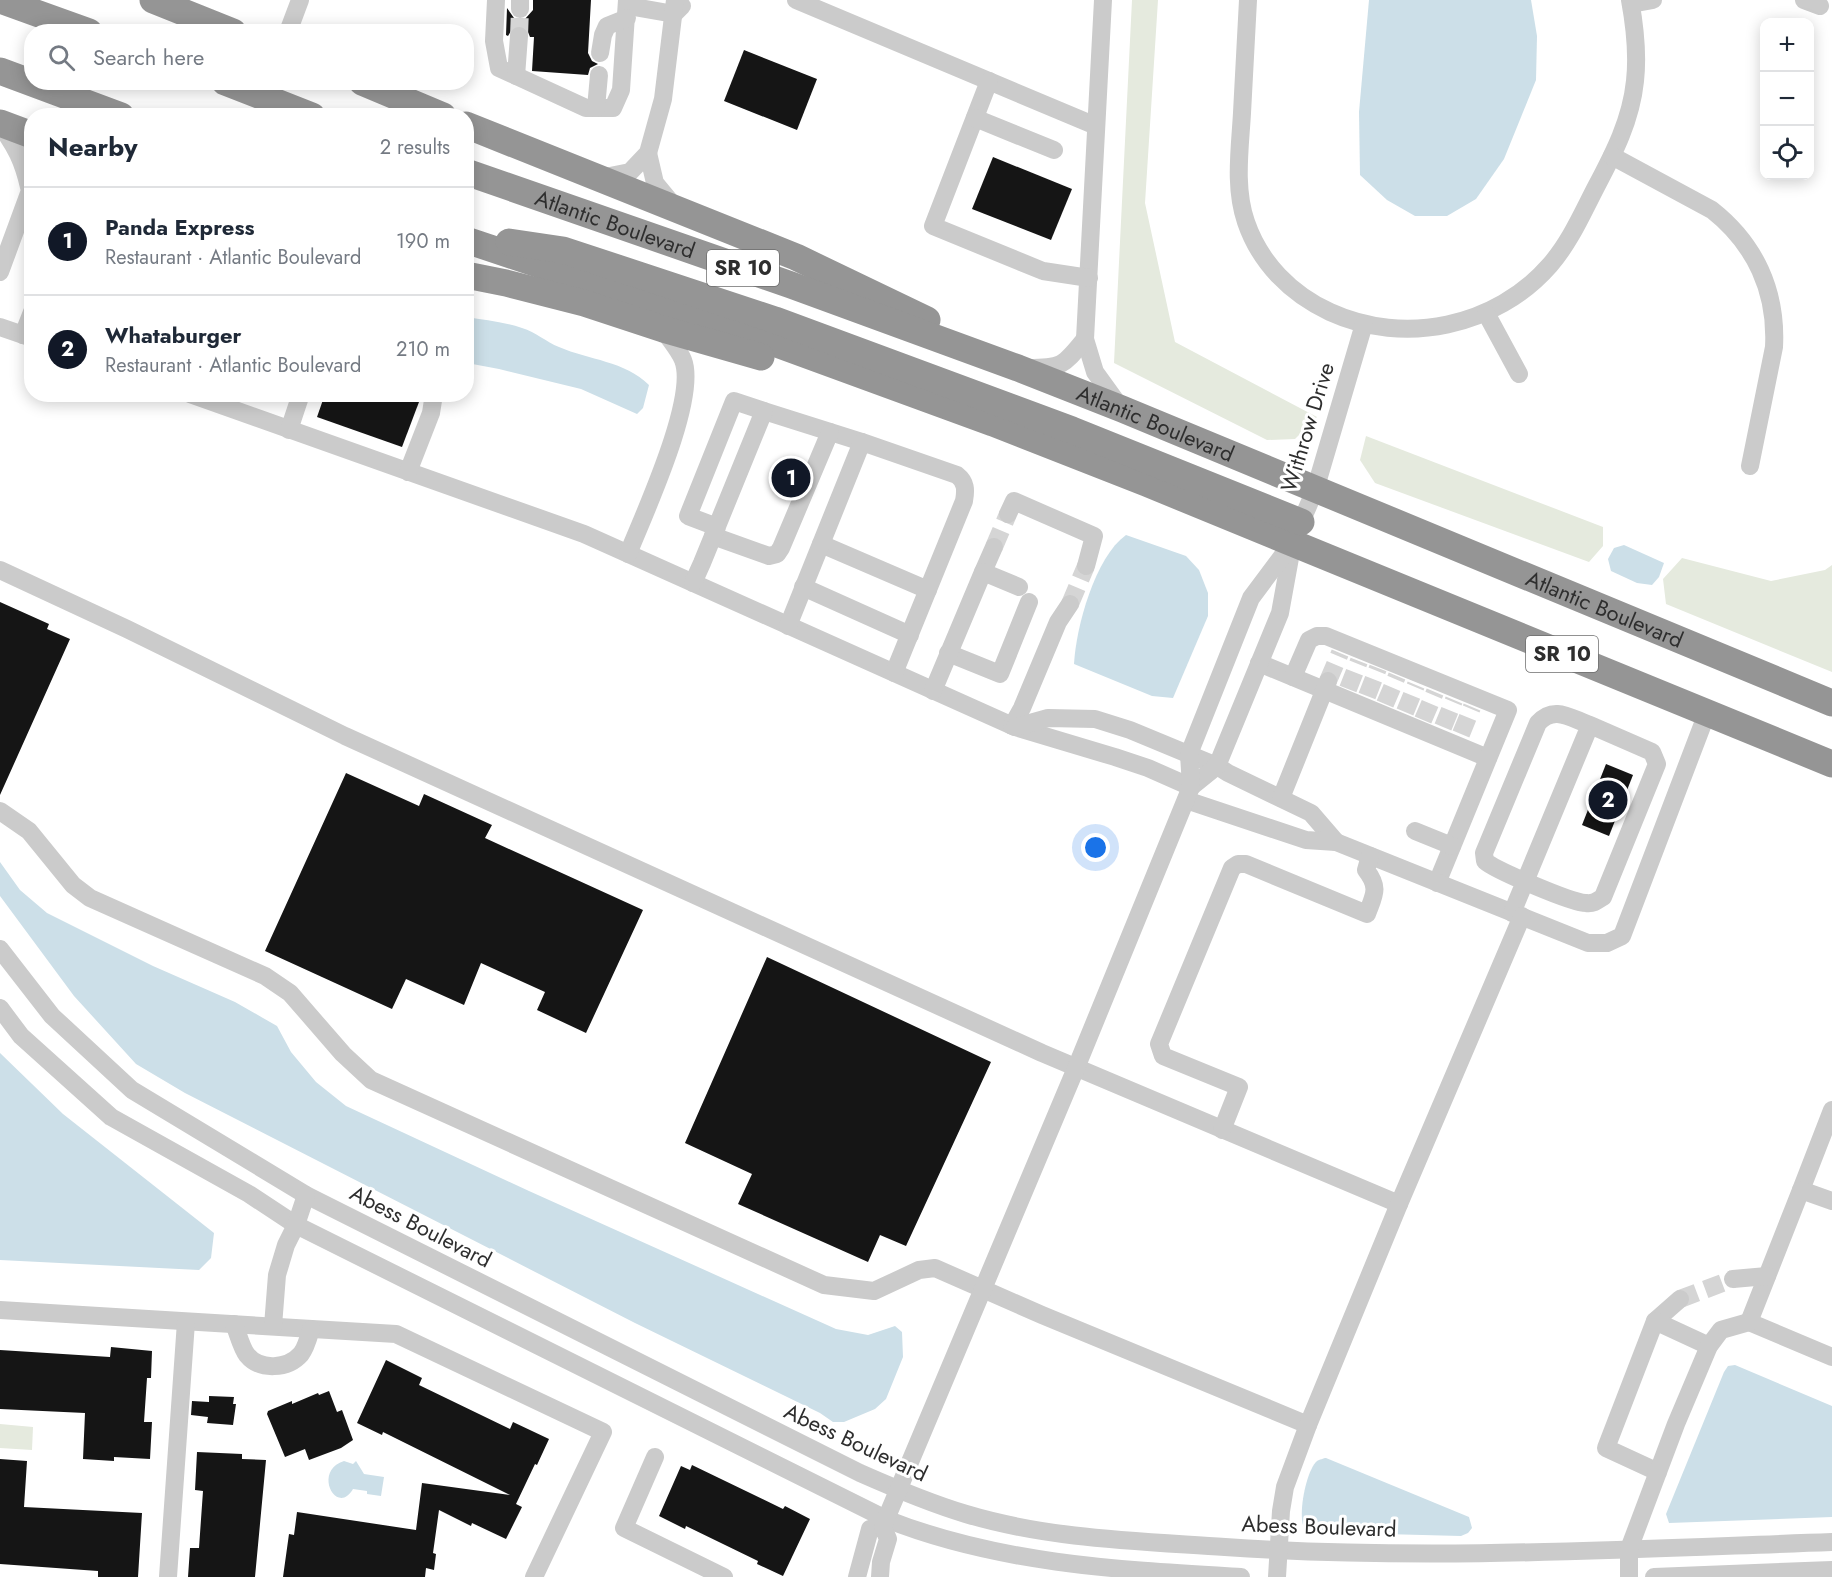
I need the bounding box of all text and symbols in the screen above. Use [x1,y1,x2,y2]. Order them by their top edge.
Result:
map controls [1760,18,1814,180]
button: + [1760,18,1814,72]
search box [24,24,474,90]
icon: search [45,41,78,74]
text: Search here [93,41,204,73]
button: − [1760,72,1814,126]
button: locate [1760,126,1814,180]
text: Nearby [48,128,137,166]
text: 2 results [380,133,450,162]
street label: Atlantic Boulevard [531,181,700,267]
text: Panda Express [105,211,255,243]
text: 1 [62,227,73,256]
text: 190 m [396,227,450,256]
text: Restaurant · Atlantic Boulevard [105,243,361,272]
road number: SR 10 [707,250,779,286]
text: Whataburger [105,319,242,351]
text: 2 [61,335,74,364]
text: 210 m [396,335,450,364]
text: Restaurant · Atlantic Boulevard [105,351,361,380]
street label: Withrow Drive [1272,358,1342,496]
street label: Atlantic Boulevard [1072,377,1239,470]
pin: 1 [772,456,810,500]
street label: Atlantic Boulevard [1521,562,1688,656]
road number: SR 10 [1526,636,1598,672]
pin: 2 [1588,778,1628,822]
your location [1081,833,1110,862]
street label: Abess Boulevard [345,1177,497,1275]
street label: Abess Boulevard [779,1395,933,1489]
street label: Abess Boulevard [1241,1507,1397,1545]

